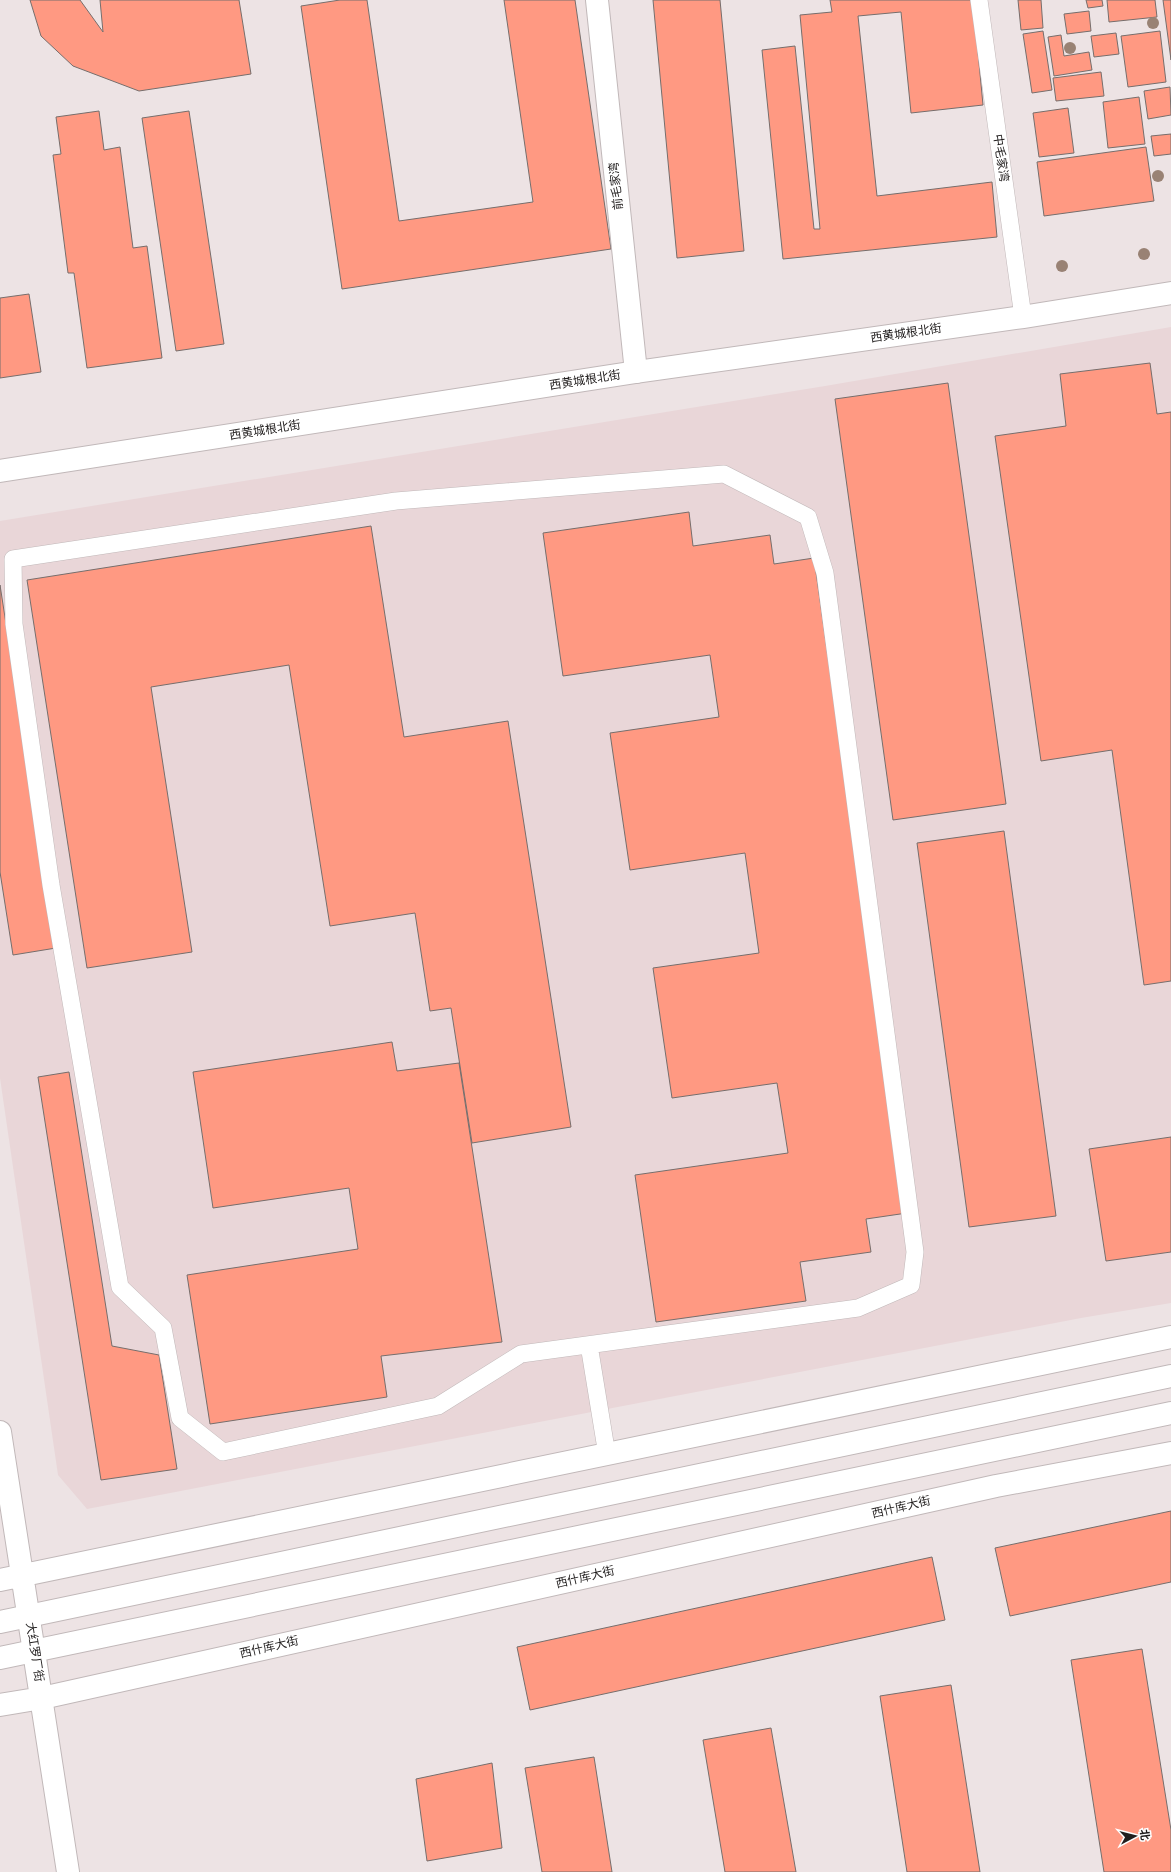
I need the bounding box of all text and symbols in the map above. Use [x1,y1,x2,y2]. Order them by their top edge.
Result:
street label: 中毛家湾 [991,133,1011,183]
street label: 前毛家湾 [607,161,625,211]
street label: 西黄城根北街 [869,321,943,345]
street label: 西黄城根北街 [548,367,622,393]
street label: 西黄城根北街 [228,417,302,443]
street label: 西什库大街 [870,1493,932,1521]
street label: 西什库大街 [554,1563,616,1591]
street label: 大红罗厂街 [23,1621,47,1683]
street label: 西什库大街 [238,1633,300,1661]
north arrow [1115,1816,1155,1856]
text: 北 [1138,1829,1152,1841]

